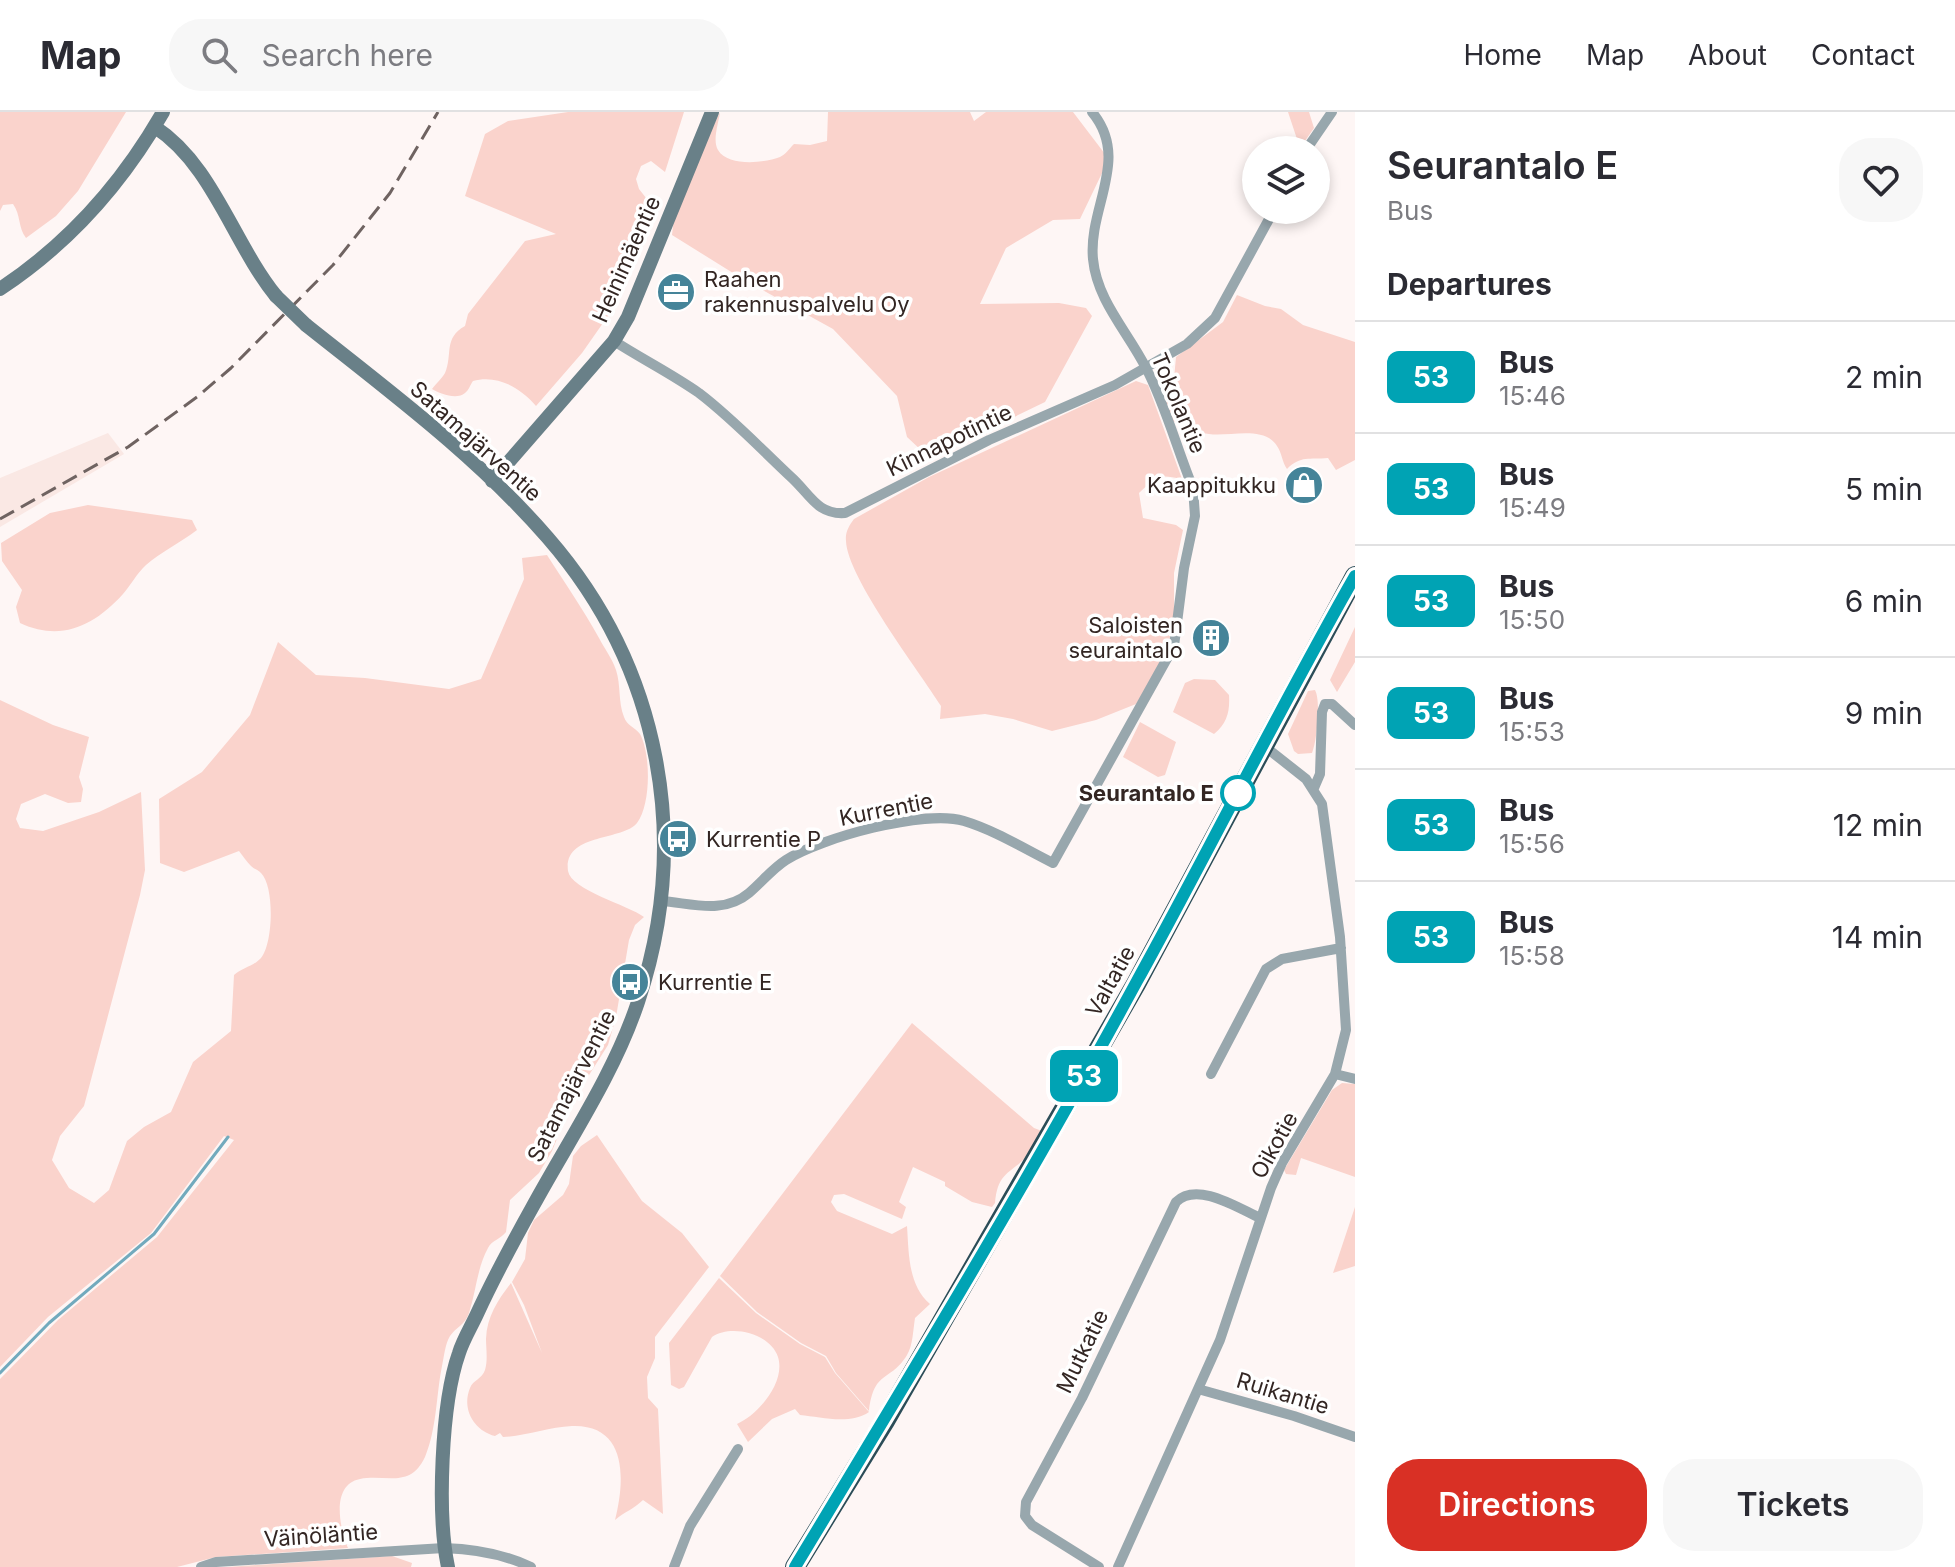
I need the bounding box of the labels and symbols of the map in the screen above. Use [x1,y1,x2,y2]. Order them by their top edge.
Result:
street label: Heinimäentie [587,192,665,326]
place label: Raahen rakennuspalvelu Oy [704,266,910,317]
office icon: Raahen rakennuspalvelu Oy [655,271,697,313]
street label: Tokolantie [1146,349,1212,457]
street label: Satamajärventie [405,375,547,507]
street label: Kinnapotintie [882,398,1016,482]
shop icon: Kaappitukku [1283,464,1325,506]
place label: Kaappitukku [1147,472,1276,498]
place label: Saloisten seuraintalo [1068,612,1183,663]
building icon: Saloisten seuraintalo [1190,617,1232,659]
marker: Seurantalo E [1221,776,1255,810]
place label: Seurantalo E [1079,780,1214,806]
street label: Kurrentie [837,787,935,831]
bus stop icon: Kurrentie P [657,818,699,860]
place label: Kurrentie P [706,826,821,852]
street label: Valtatie [1080,941,1140,1021]
bus stop icon: Kurrentie E [609,961,651,1003]
place label: Kurrentie E [658,969,772,995]
street label: Satamajärventie [521,1006,621,1166]
line badge: 53 [1048,1050,1120,1102]
street label: Oikotie [1245,1107,1303,1183]
street label: Mutkatie [1051,1305,1113,1397]
street label: Ruikantie [1234,1367,1332,1419]
street label: Väinöläntie [263,1518,379,1552]

